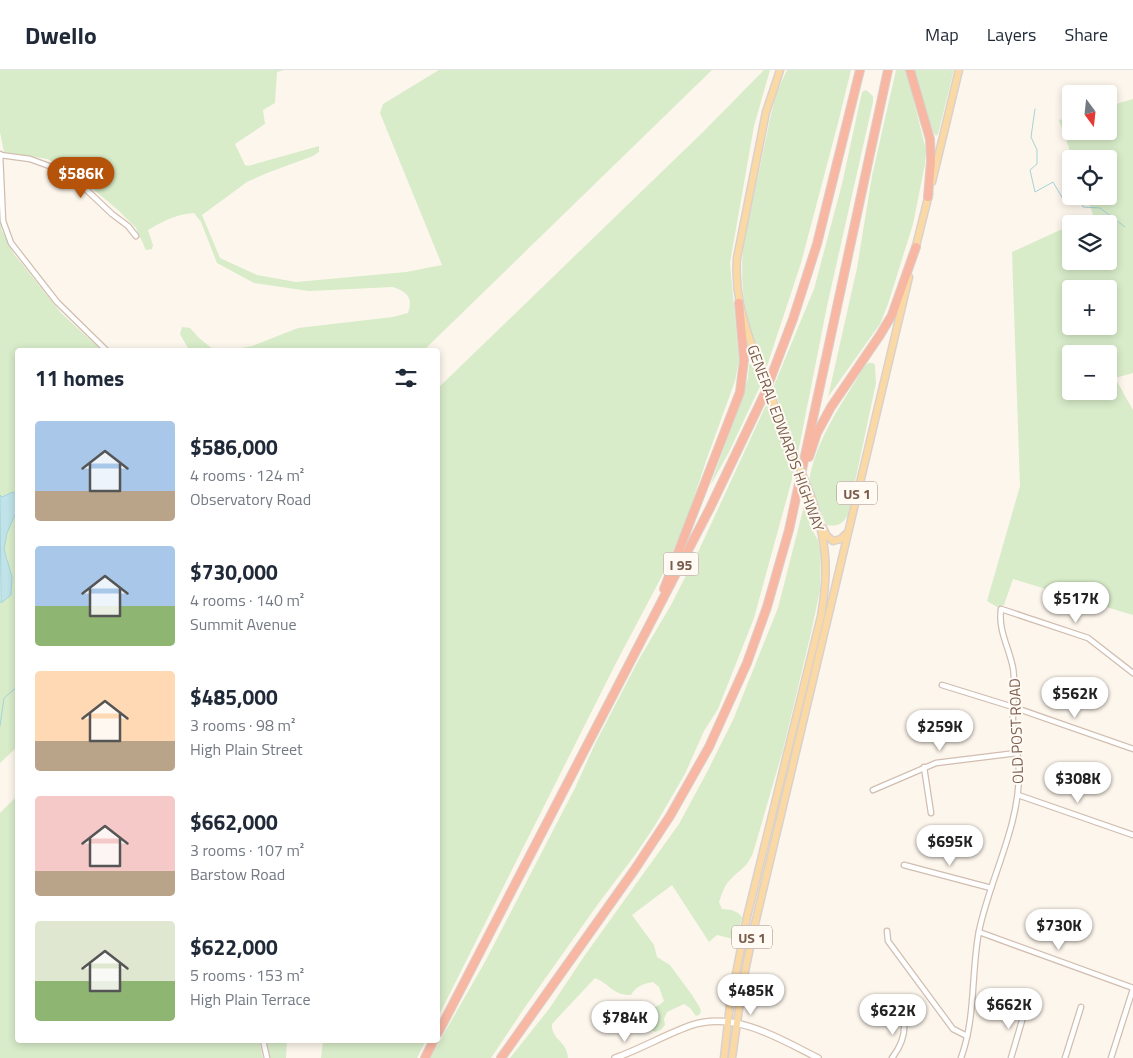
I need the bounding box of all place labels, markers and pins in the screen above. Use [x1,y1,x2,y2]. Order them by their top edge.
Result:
pin: $586K [46,156,116,199]
pin: $517K [1041,582,1111,624]
pin: $562K [1040,676,1110,719]
pin: $259K [905,710,975,752]
pin: $308K [1043,762,1113,804]
pin: $695K [915,824,985,867]
pin: $730K [1024,908,1094,951]
pin: $485K [716,974,786,1016]
pin: $662K [974,988,1044,1030]
pin: $622K [858,994,928,1036]
pin: $784K [590,1000,660,1043]

